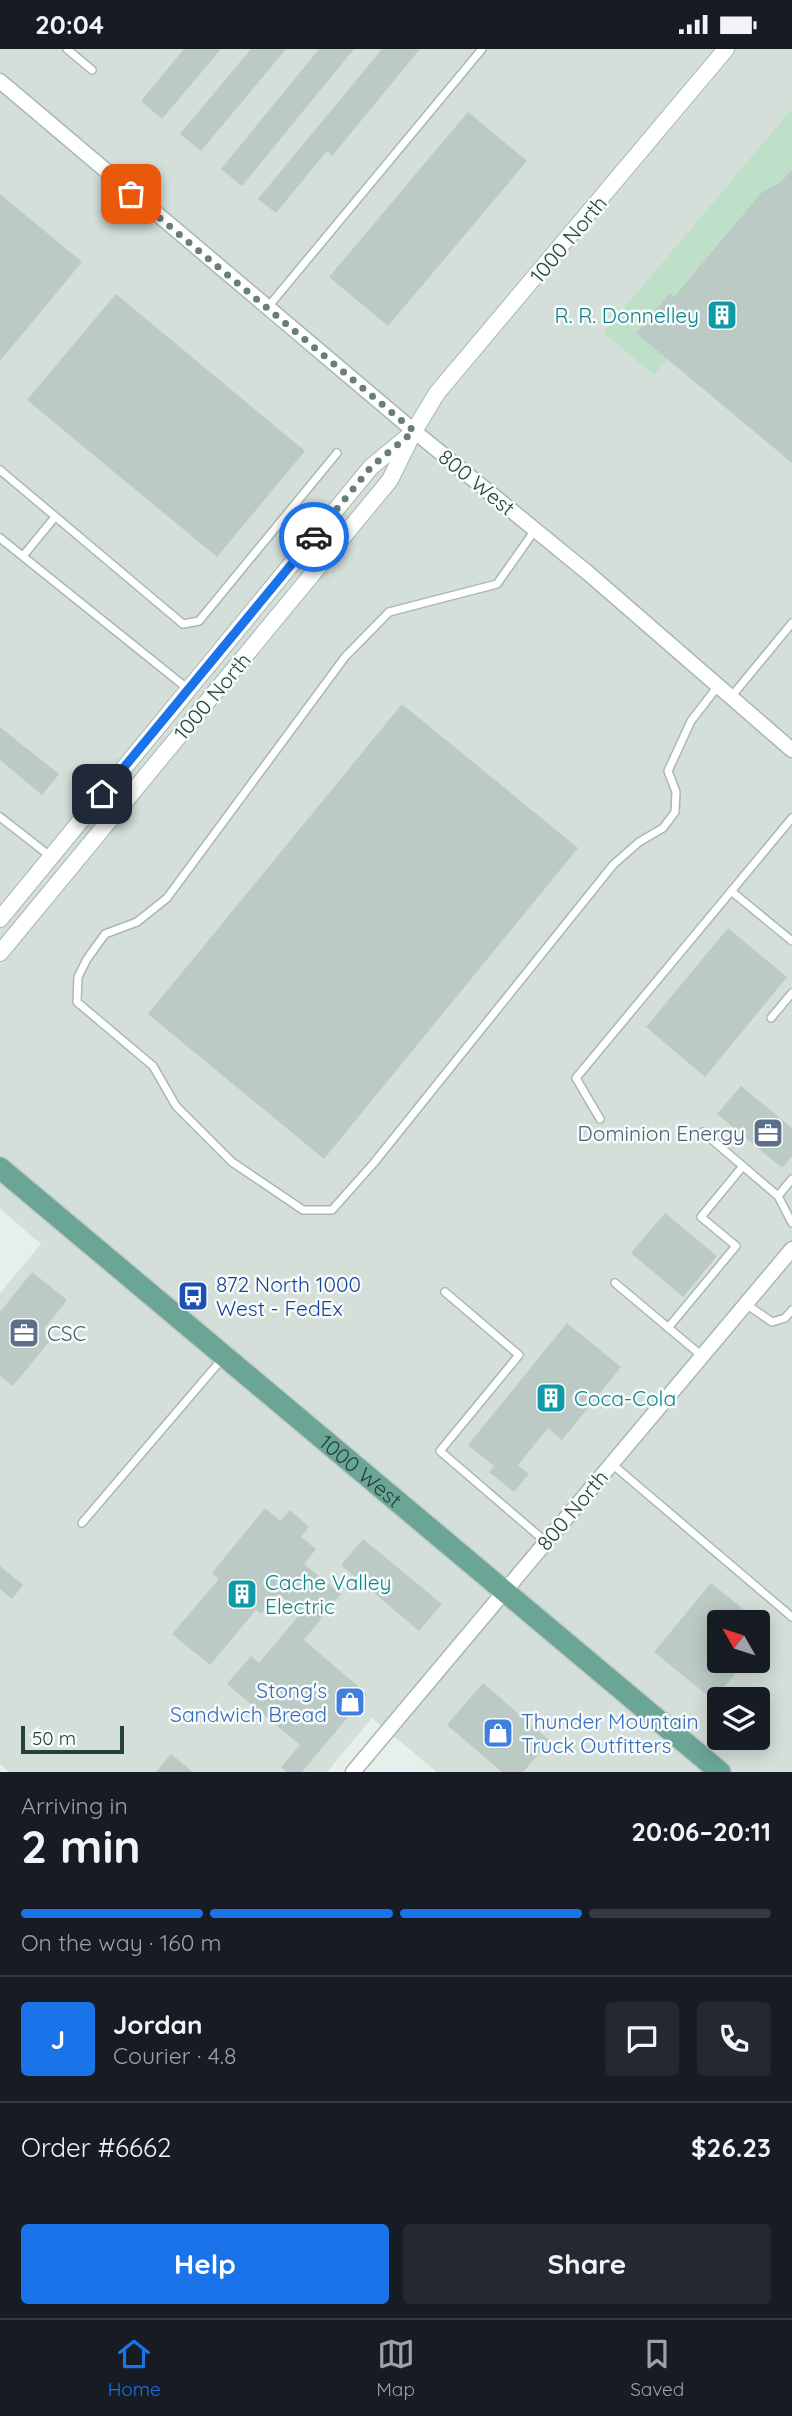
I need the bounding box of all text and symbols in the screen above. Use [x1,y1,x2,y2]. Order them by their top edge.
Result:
text: 20:04 [35,8,104,41]
pin [101,164,161,224]
icon: bag [112,175,150,213]
street label: 1000 North [524,190,612,288]
building icon: R. R. Donnelley [705,298,739,332]
place label: R. R. Donnelley [555,302,699,328]
street label: 800 West [434,443,520,521]
courier [279,502,349,572]
icon: car [295,518,333,556]
street label: 1000 North [168,647,256,745]
pin [72,764,132,824]
icon: home [83,775,121,813]
office icon: Dominion Energy [751,1116,785,1150]
place label: Dominion Energy [577,1120,745,1146]
place label: 872 North 1000 West - FedEx [216,1271,361,1321]
bus stop icon: 872 North 1000 West - FedEx [176,1279,210,1313]
office icon: CSC [7,1316,41,1350]
place label: CSC [47,1320,87,1346]
building icon: Coca-Cola [534,1381,568,1415]
place label: Coca-Cola [574,1385,676,1411]
street label: 1000 West [314,1429,407,1513]
street label: 800 North [531,1464,613,1556]
place label: Cache Valley Electric [265,1569,391,1619]
building icon: Cache Valley Electric [225,1577,259,1611]
north arrow [707,1610,770,1673]
map controls [707,1610,770,1750]
place label: Stong's Sandwich Bread [170,1677,327,1727]
shop icon: Stong's Sandwich Bread [333,1685,367,1719]
button: layers [707,1687,770,1750]
place label: Thunder Mountain Truck Outfitters [521,1708,699,1758]
shop icon: Thunder Mountain Truck Outfitters [481,1716,515,1750]
scale bar [21,1723,124,1755]
text: 50 m [32,1726,76,1750]
text: Arriving in [21,1791,128,1820]
text: 20:06–20:11 [631,1815,771,1848]
text: 2 min [21,1817,141,1875]
text: On the way · 160 m [21,1928,222,1957]
button: chat [605,2002,679,2076]
button: phone [697,2002,771,2076]
text: Jordan [113,2008,202,2041]
text: J [51,2023,65,2056]
text: Courier · 4.8 [113,2041,236,2070]
text: Order #6662 [21,2131,171,2164]
text: $26.23 [691,2131,771,2164]
button: Help [21,2224,389,2304]
button: Share [403,2224,771,2304]
tab: Home [108,2335,161,2401]
tab: Map [376,2335,415,2401]
tab: Saved [630,2335,684,2401]

